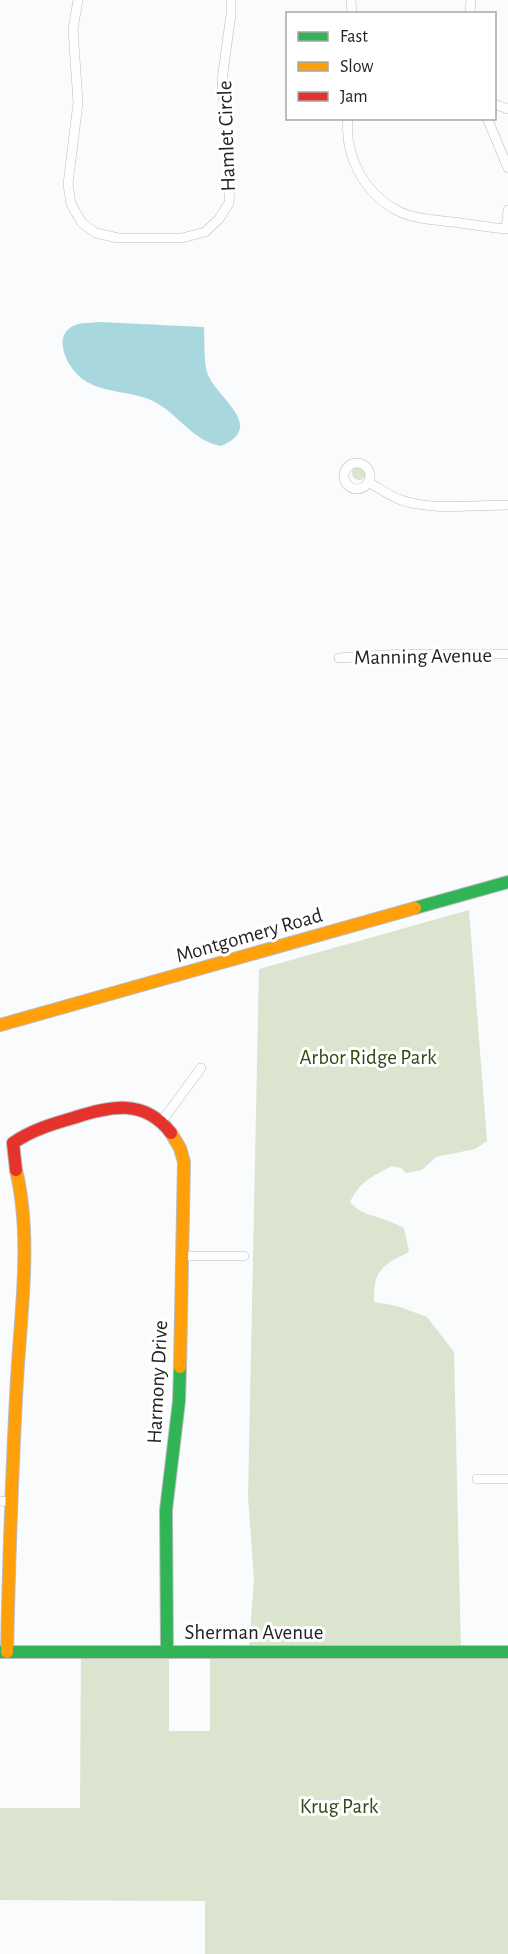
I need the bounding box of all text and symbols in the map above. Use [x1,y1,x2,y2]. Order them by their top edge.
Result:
legend [286,12,496,120]
text: Fast [340,28,368,46]
text: Slow [340,58,373,76]
street label: Hamlet Circle [214,80,239,192]
text: Jam [340,88,368,106]
street label: Manning Avenue [354,645,492,668]
street label: Montgomery Road [173,904,325,966]
park label: Arbor Ridge Park [299,1047,437,1068]
street label: Harmony Drive [144,1320,171,1444]
street label: Sherman Avenue [185,1622,323,1643]
park label: Krug Park [300,1796,379,1817]

